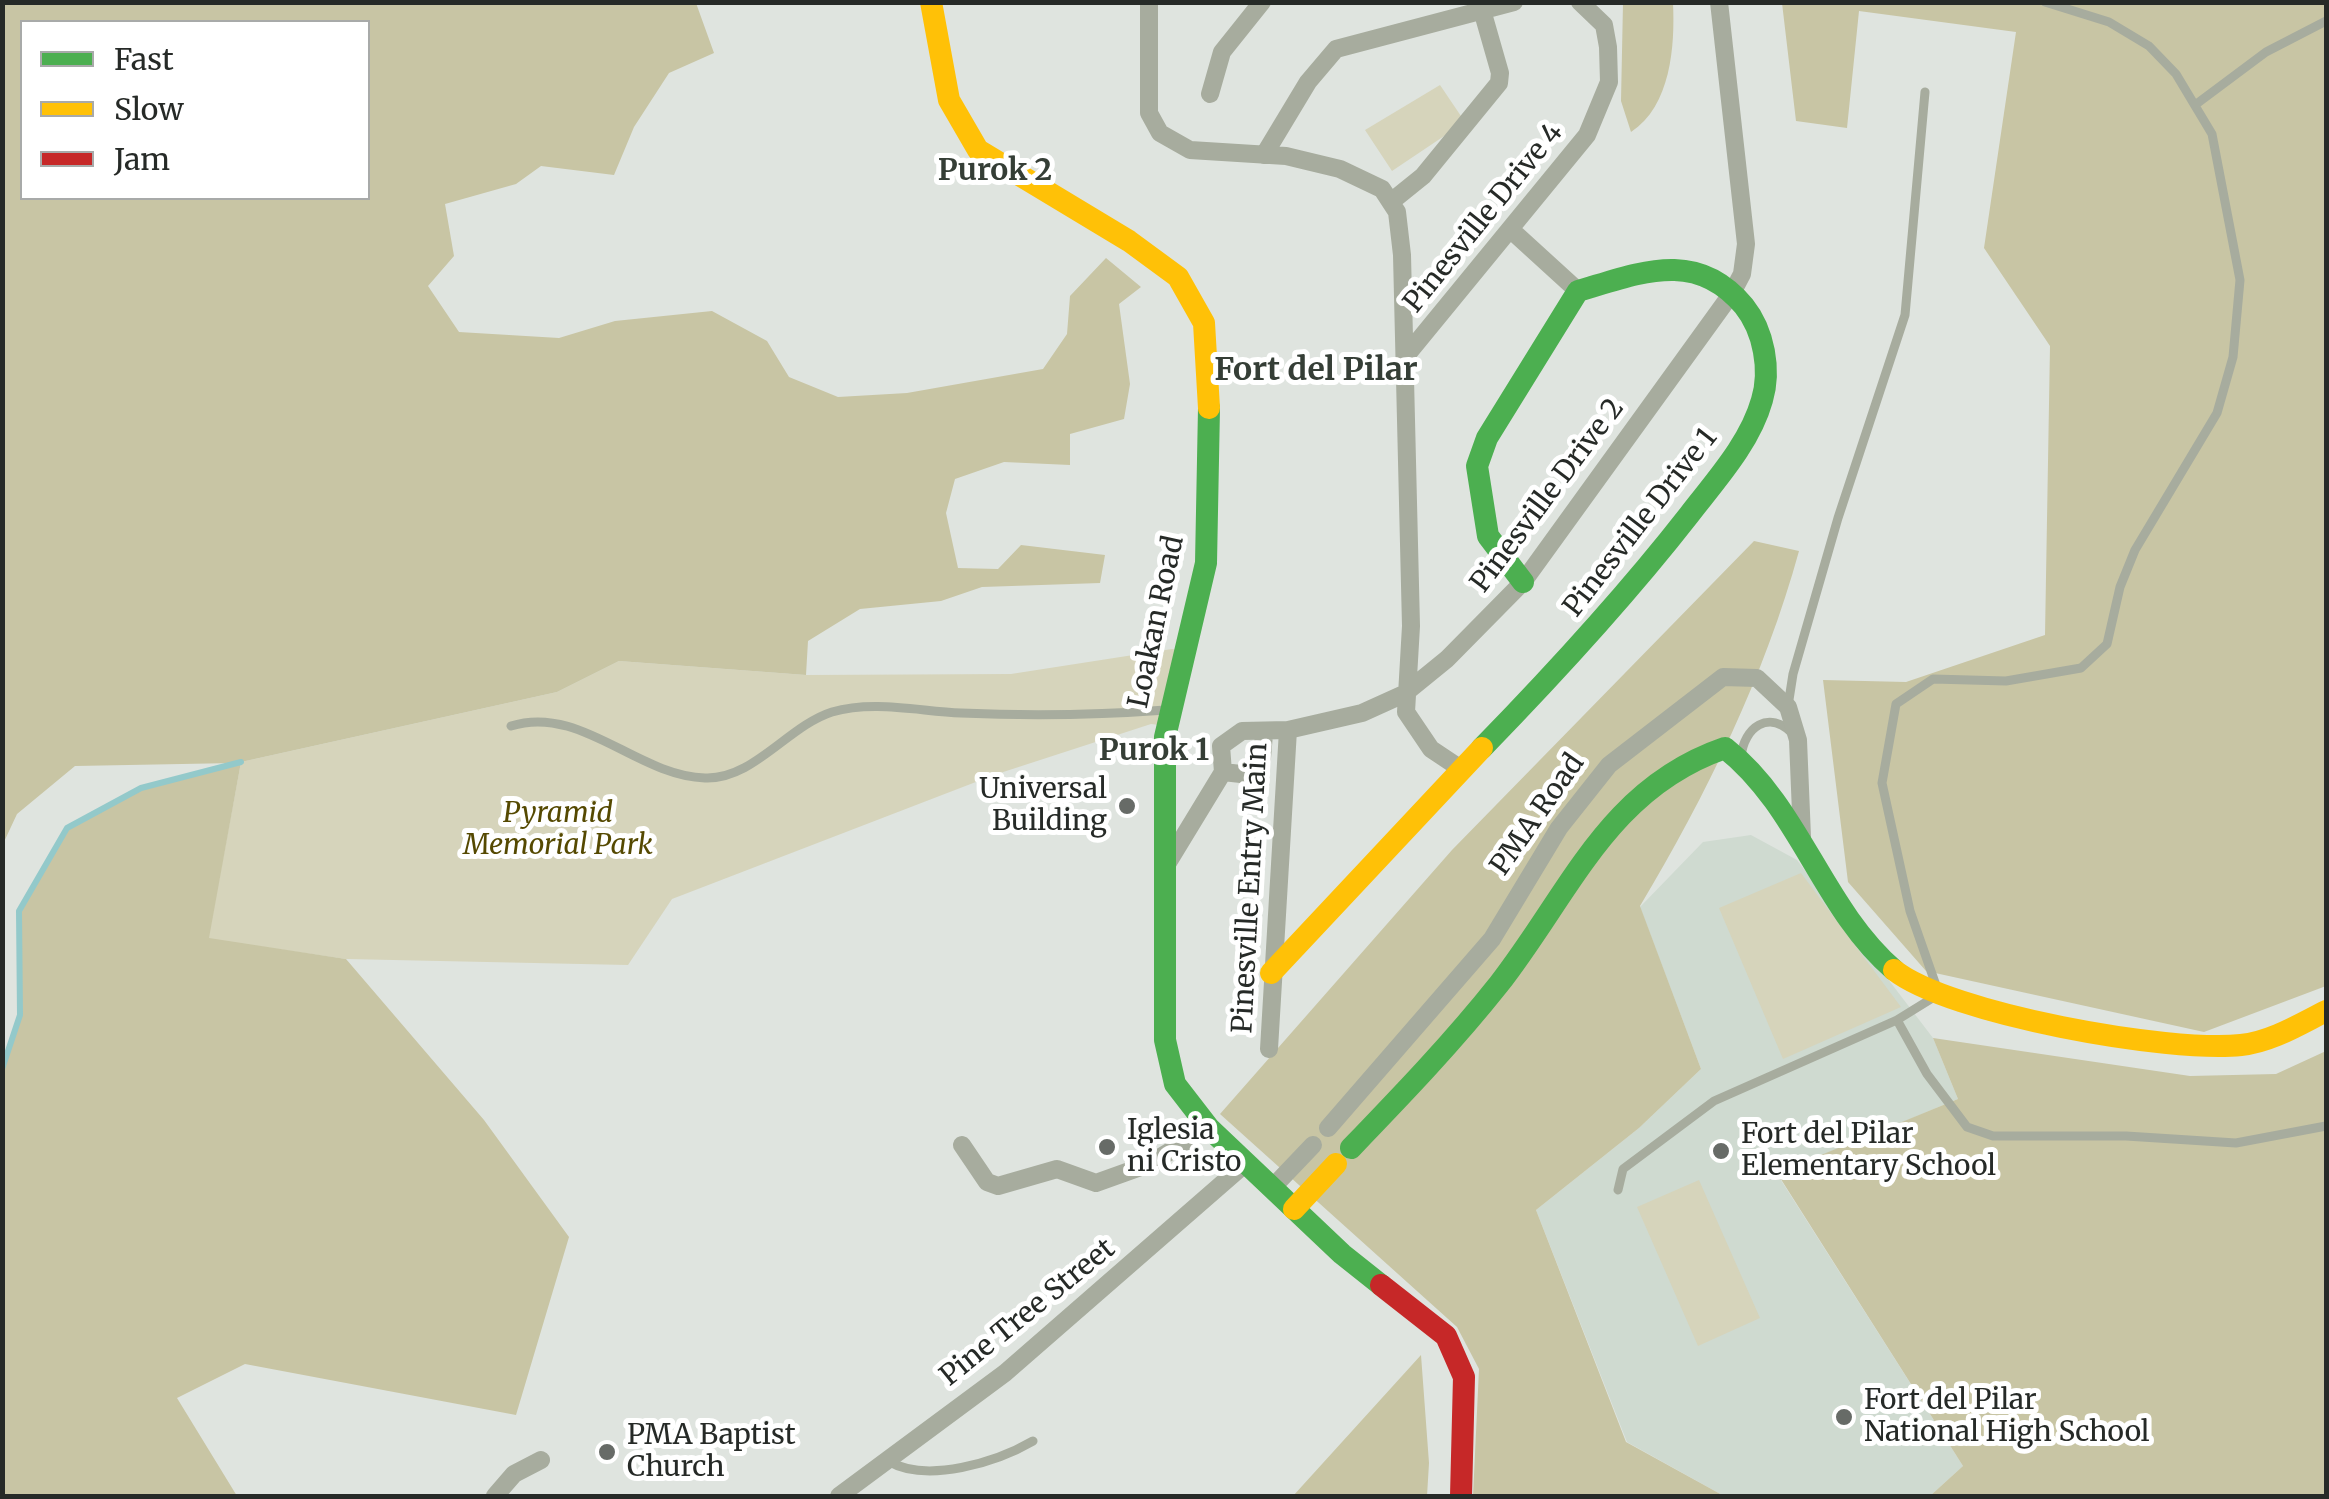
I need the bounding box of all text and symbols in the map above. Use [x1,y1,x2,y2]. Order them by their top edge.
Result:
legend [20,20,370,200]
text: Fast [114,40,174,78]
text: Slow [114,90,184,128]
street label: Pinesville Drive 4 [1397,116,1571,320]
text: Jam [114,140,170,178]
district label: Purok 2 [938,154,1052,190]
district label: Fort del Pilar [1214,352,1418,390]
street label: Pinesville Drive 2 [1464,393,1632,599]
street label: Pinesville Drive 1 [1557,422,1725,624]
street label: Loakan Road [1122,533,1192,711]
district label: Purok 1 [1099,734,1209,770]
street label: Pinesville Entry Main [1227,742,1275,1034]
street label: PMA Road [1484,748,1592,882]
place label: Universal Building [979,773,1107,839]
marker: Universal Building [1116,795,1138,817]
park label: Pyramid Memorial Park [463,797,653,863]
place label: Iglesia ni Cristo [1127,1114,1241,1180]
place label: Fort del Pilar Elementary School [1741,1118,1996,1184]
marker: Iglesia ni Cristo [1096,1136,1118,1158]
marker: Fort del Pilar Elementary School [1710,1140,1732,1162]
street label: Pine Tree Street [934,1232,1122,1394]
place label: Fort del Pilar National High School [1864,1384,2150,1450]
marker: Fort del Pilar National High School [1833,1406,1855,1428]
place label: PMA Baptist Church [627,1419,796,1485]
marker: PMA Baptist Church [596,1441,618,1463]

